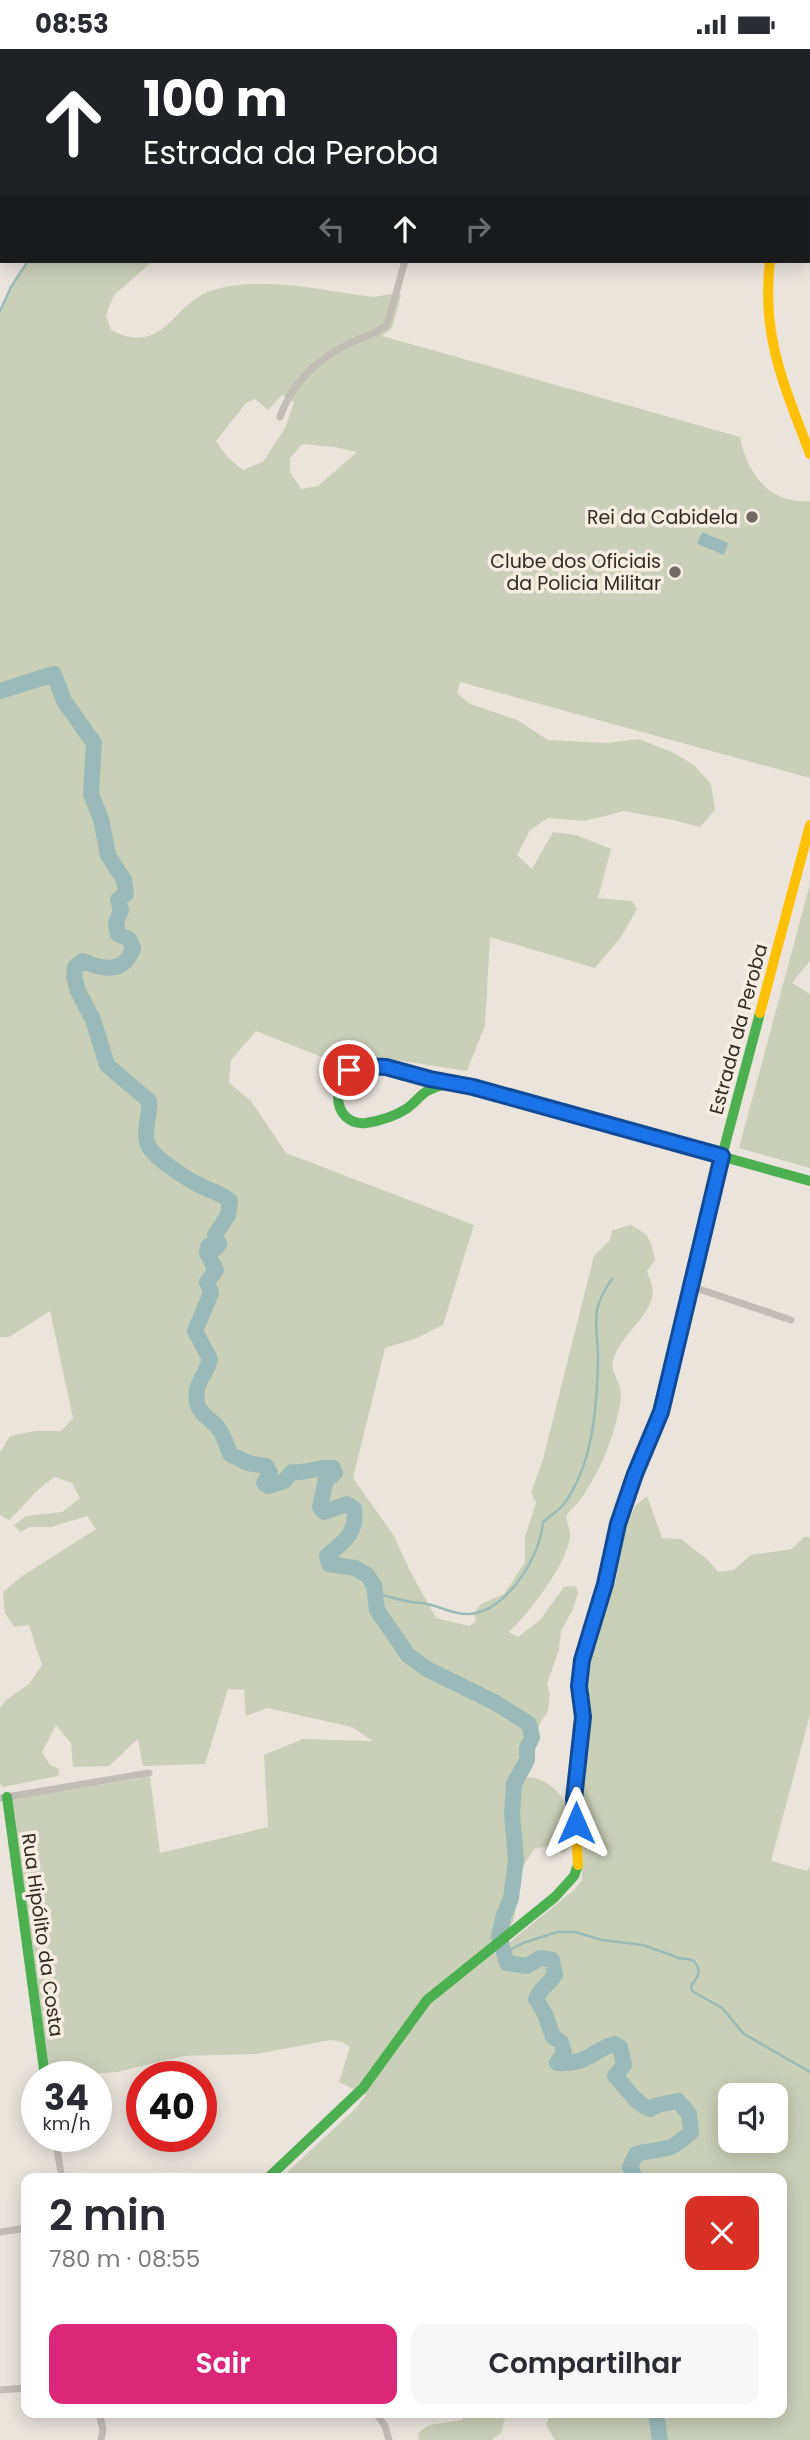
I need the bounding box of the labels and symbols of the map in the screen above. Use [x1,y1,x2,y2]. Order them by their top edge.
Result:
place label: Rei da Cabidela [587,504,738,531]
marker: Rei da Cabidela [744,509,760,525]
place label: Clube dos Oficiais da Policia Militar [490,548,661,597]
marker: Clube dos Oficiais da Policia Militar [667,564,683,580]
street label: Estrada da Peroba [703,941,774,1118]
pin [319,1040,379,1100]
position arrow [539,1786,613,1860]
street label: Rua Hipólito da Costa [15,1832,70,2039]
speed limit sign: 40 [126,2061,217,2152]

